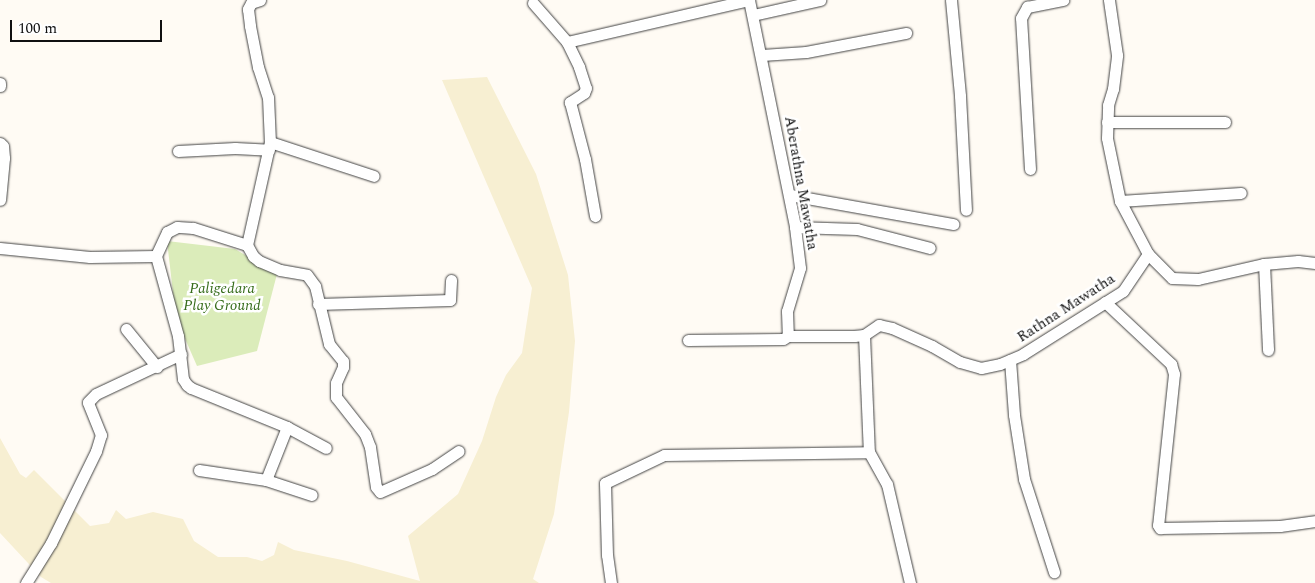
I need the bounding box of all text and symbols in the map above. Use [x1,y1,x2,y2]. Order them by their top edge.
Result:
scale bar [12,10,165,42]
text: 100 m [18,17,57,40]
street label: Aberathna Mawatha [780,115,822,251]
street label: Rathna Mawatha [1014,270,1118,346]
park label: Paligedara Play Ground [183,279,261,314]

